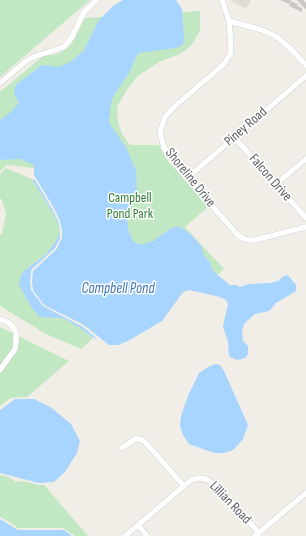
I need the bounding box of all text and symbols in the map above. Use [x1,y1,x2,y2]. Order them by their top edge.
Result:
street label: Piney Road [221,104,271,150]
street label: Shoreline Drive [161,145,219,211]
street label: Falcon Drive [245,151,295,205]
park label: Campbell Pond Park [107,190,153,222]
water label: Campbell Pond [81,280,155,298]
street label: Lillian Road [206,478,254,528]

